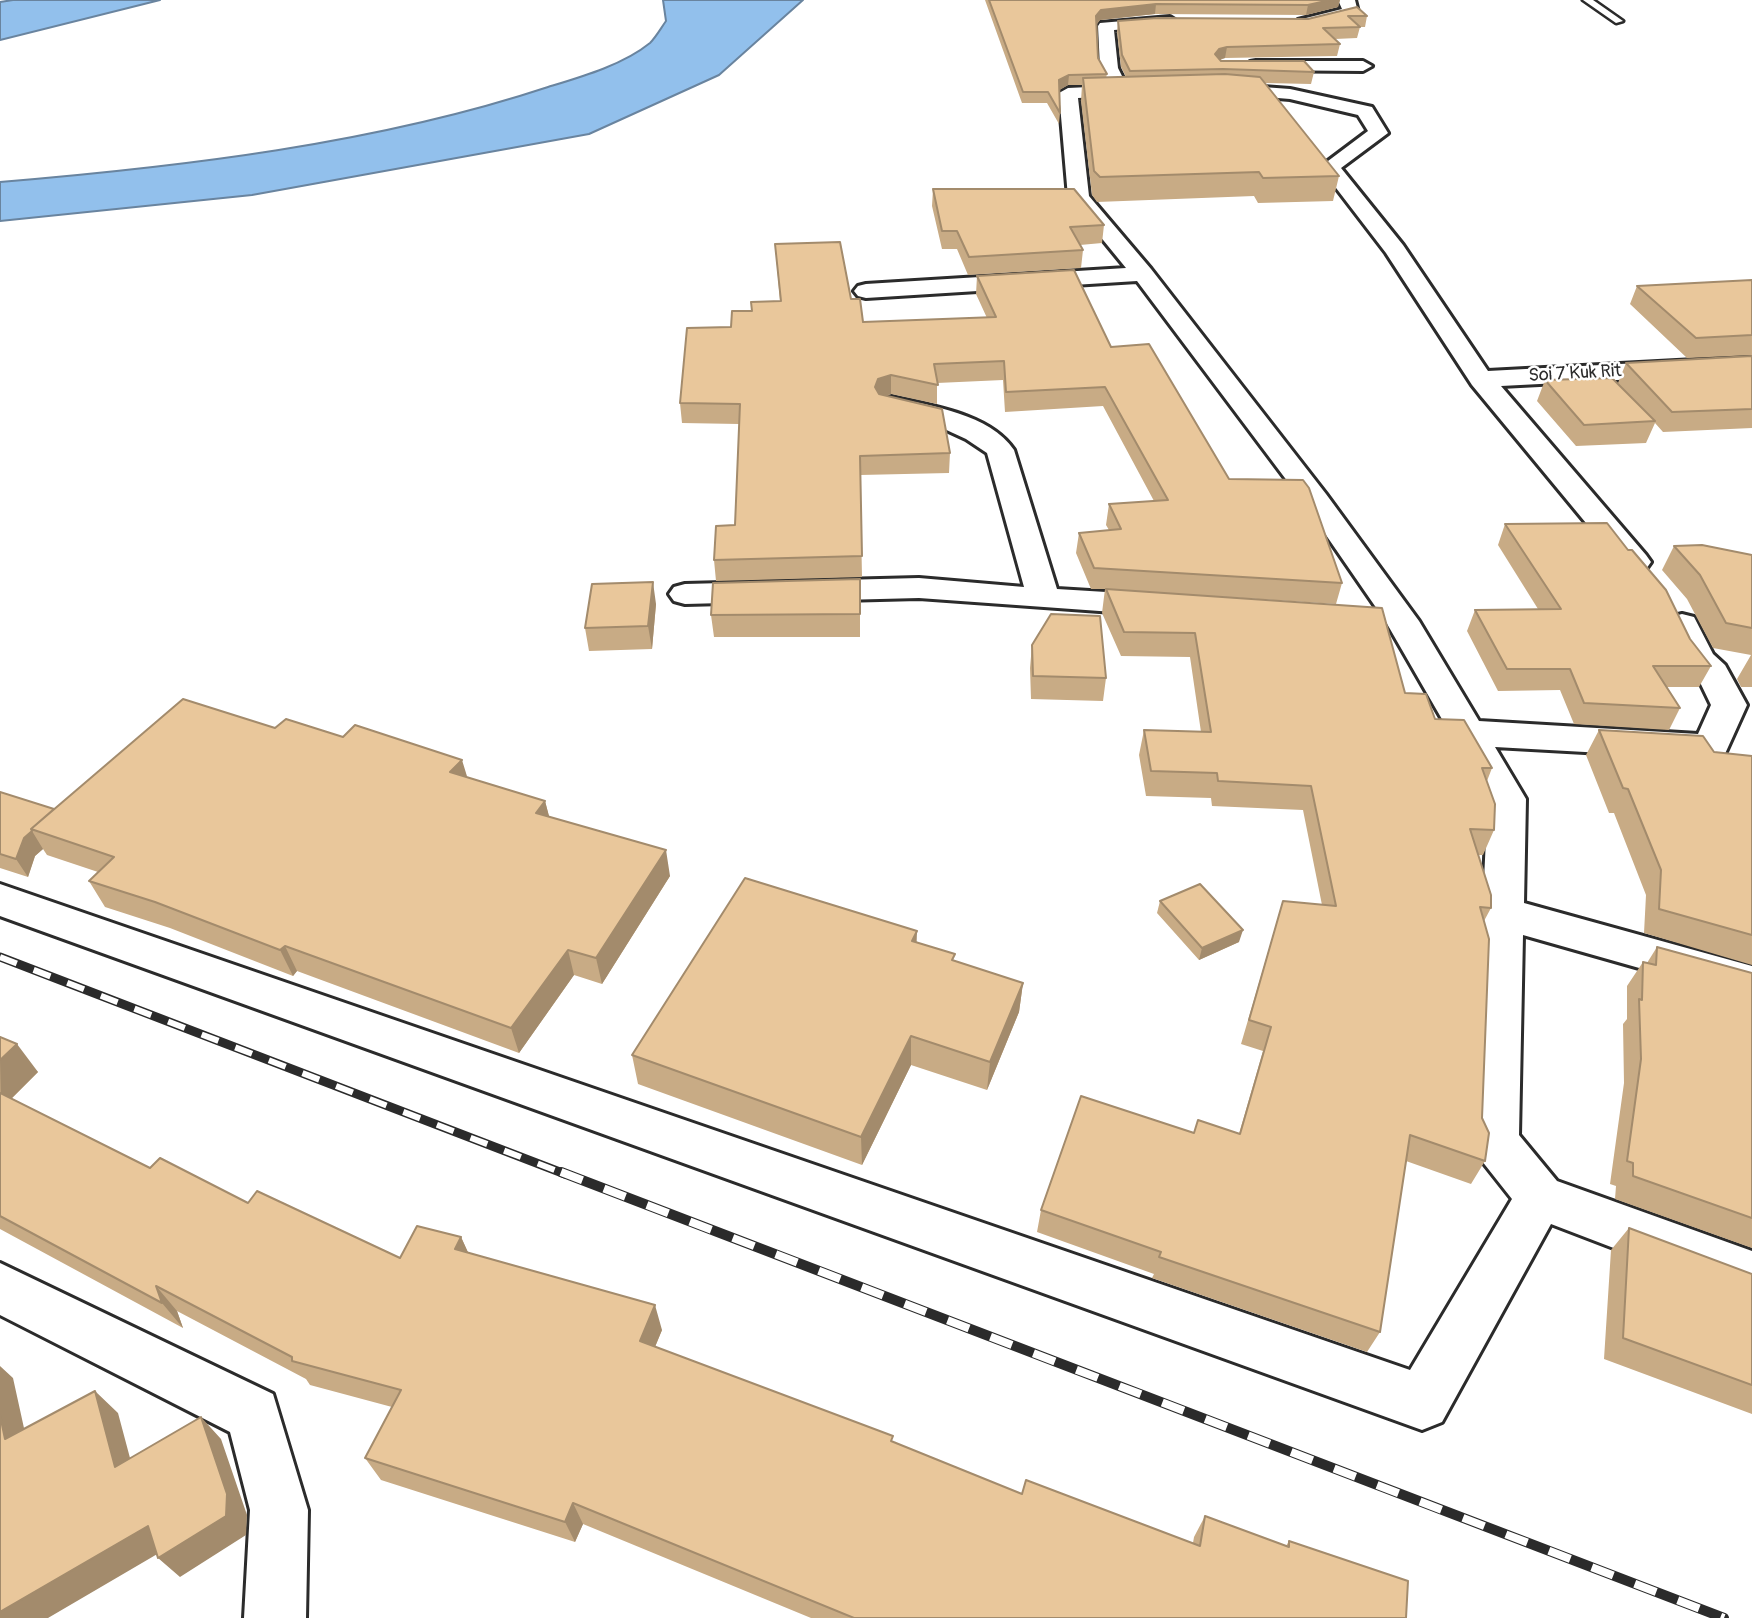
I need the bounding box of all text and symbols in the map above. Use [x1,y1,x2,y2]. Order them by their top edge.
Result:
street label: Soi 7 Kuk Rit [1528,361,1622,387]

